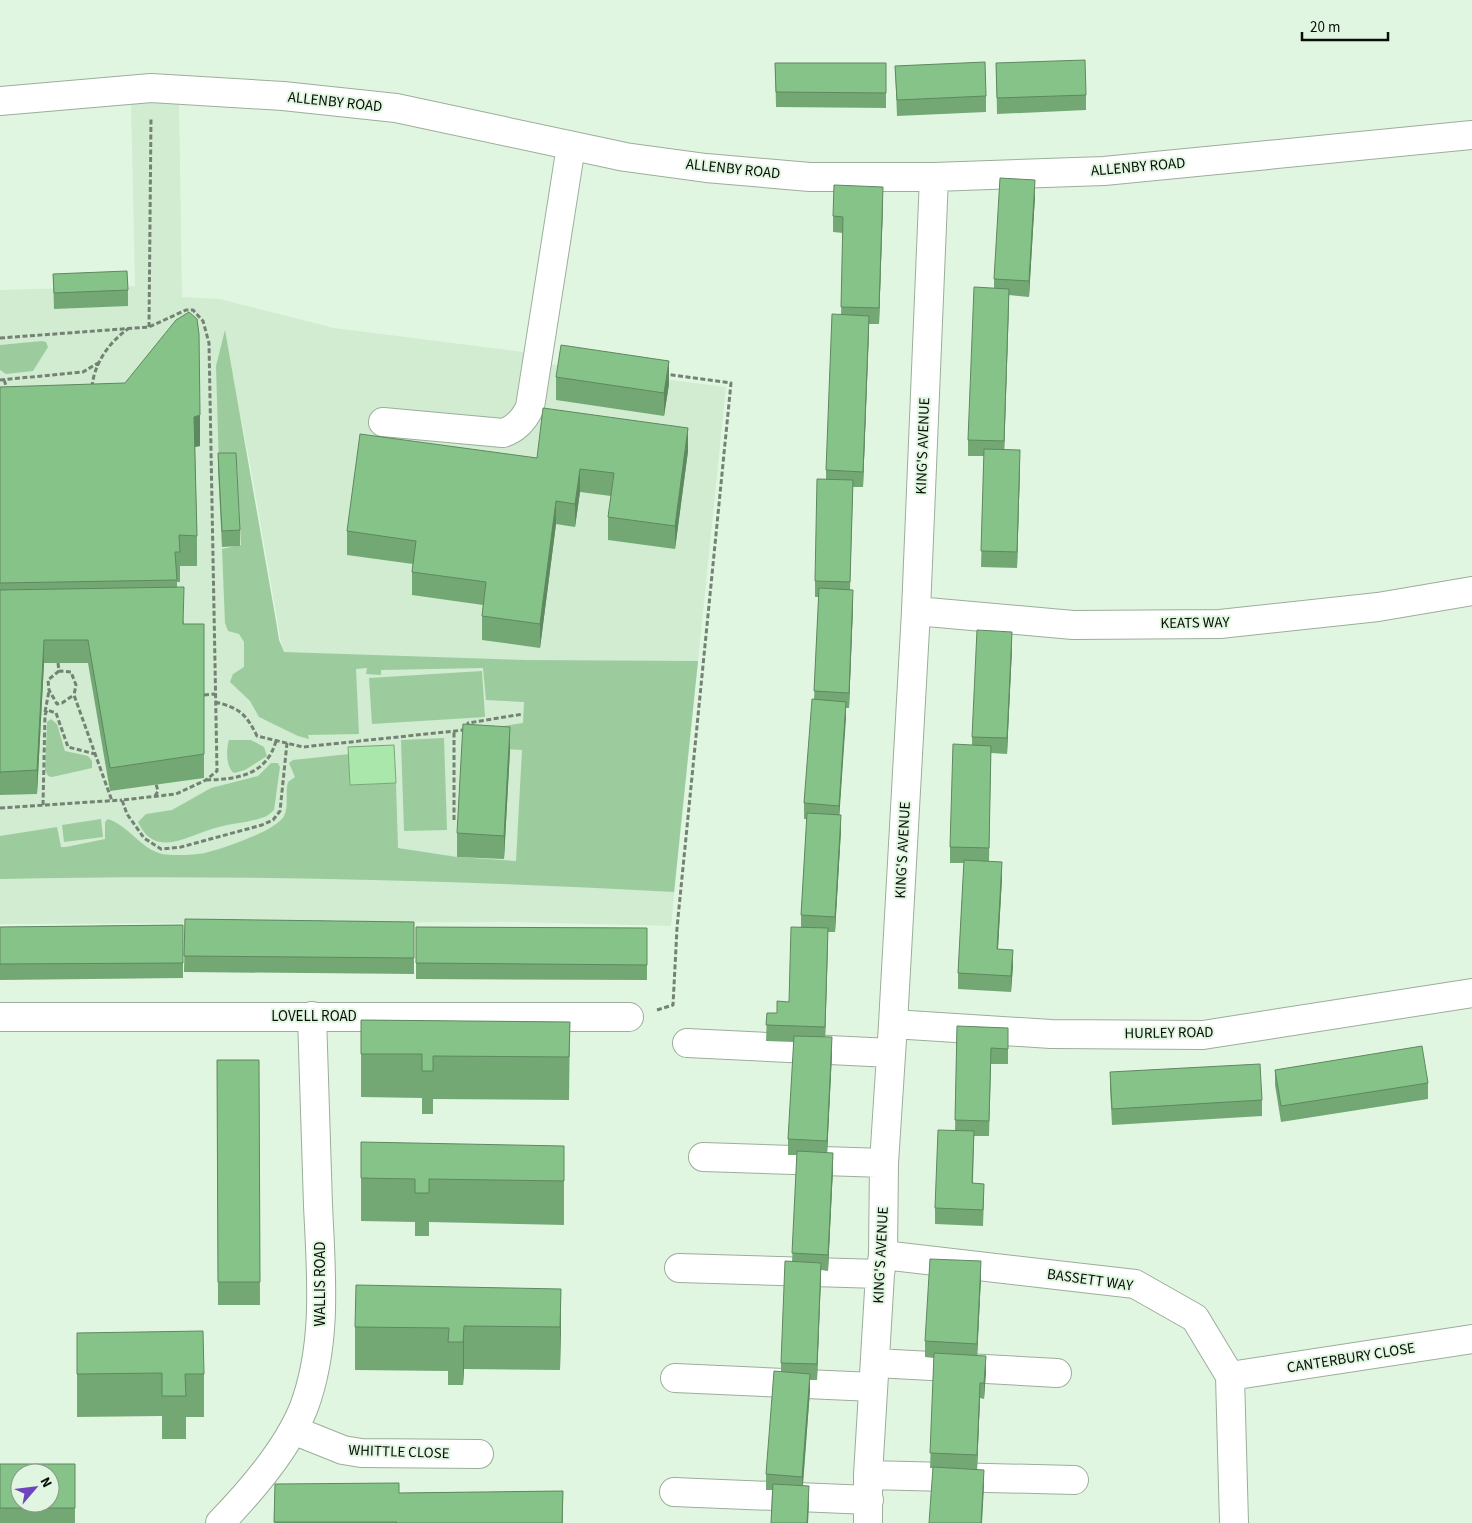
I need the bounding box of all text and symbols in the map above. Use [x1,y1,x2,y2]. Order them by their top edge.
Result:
scale bar [1302,10,1388,42]
text: 20 m [1310,17,1340,38]
street label: ALLENBY ROAD [287,87,383,117]
street label: ALLENBY ROAD [1090,152,1186,182]
street label: ALLENBY ROAD [685,154,781,184]
street label: KING'S AVENUE [911,397,935,495]
street label: KEATS WAY [1160,612,1231,634]
street label: KING'S AVENUE [890,801,916,899]
street label: LOVELL ROAD [271,1006,357,1027]
street label: HURLEY ROAD [1124,1022,1214,1044]
street label: KING'S AVENUE [868,1206,894,1304]
street label: WALLIS ROAD [310,1241,331,1327]
street label: BASSETT WAY [1046,1264,1135,1297]
street label: CANTERBURY CLOSE [1285,1337,1417,1378]
street label: WHITTLE CLOSE [348,1440,450,1464]
north arrow [10,1463,60,1513]
text: N [35,1474,57,1491]

